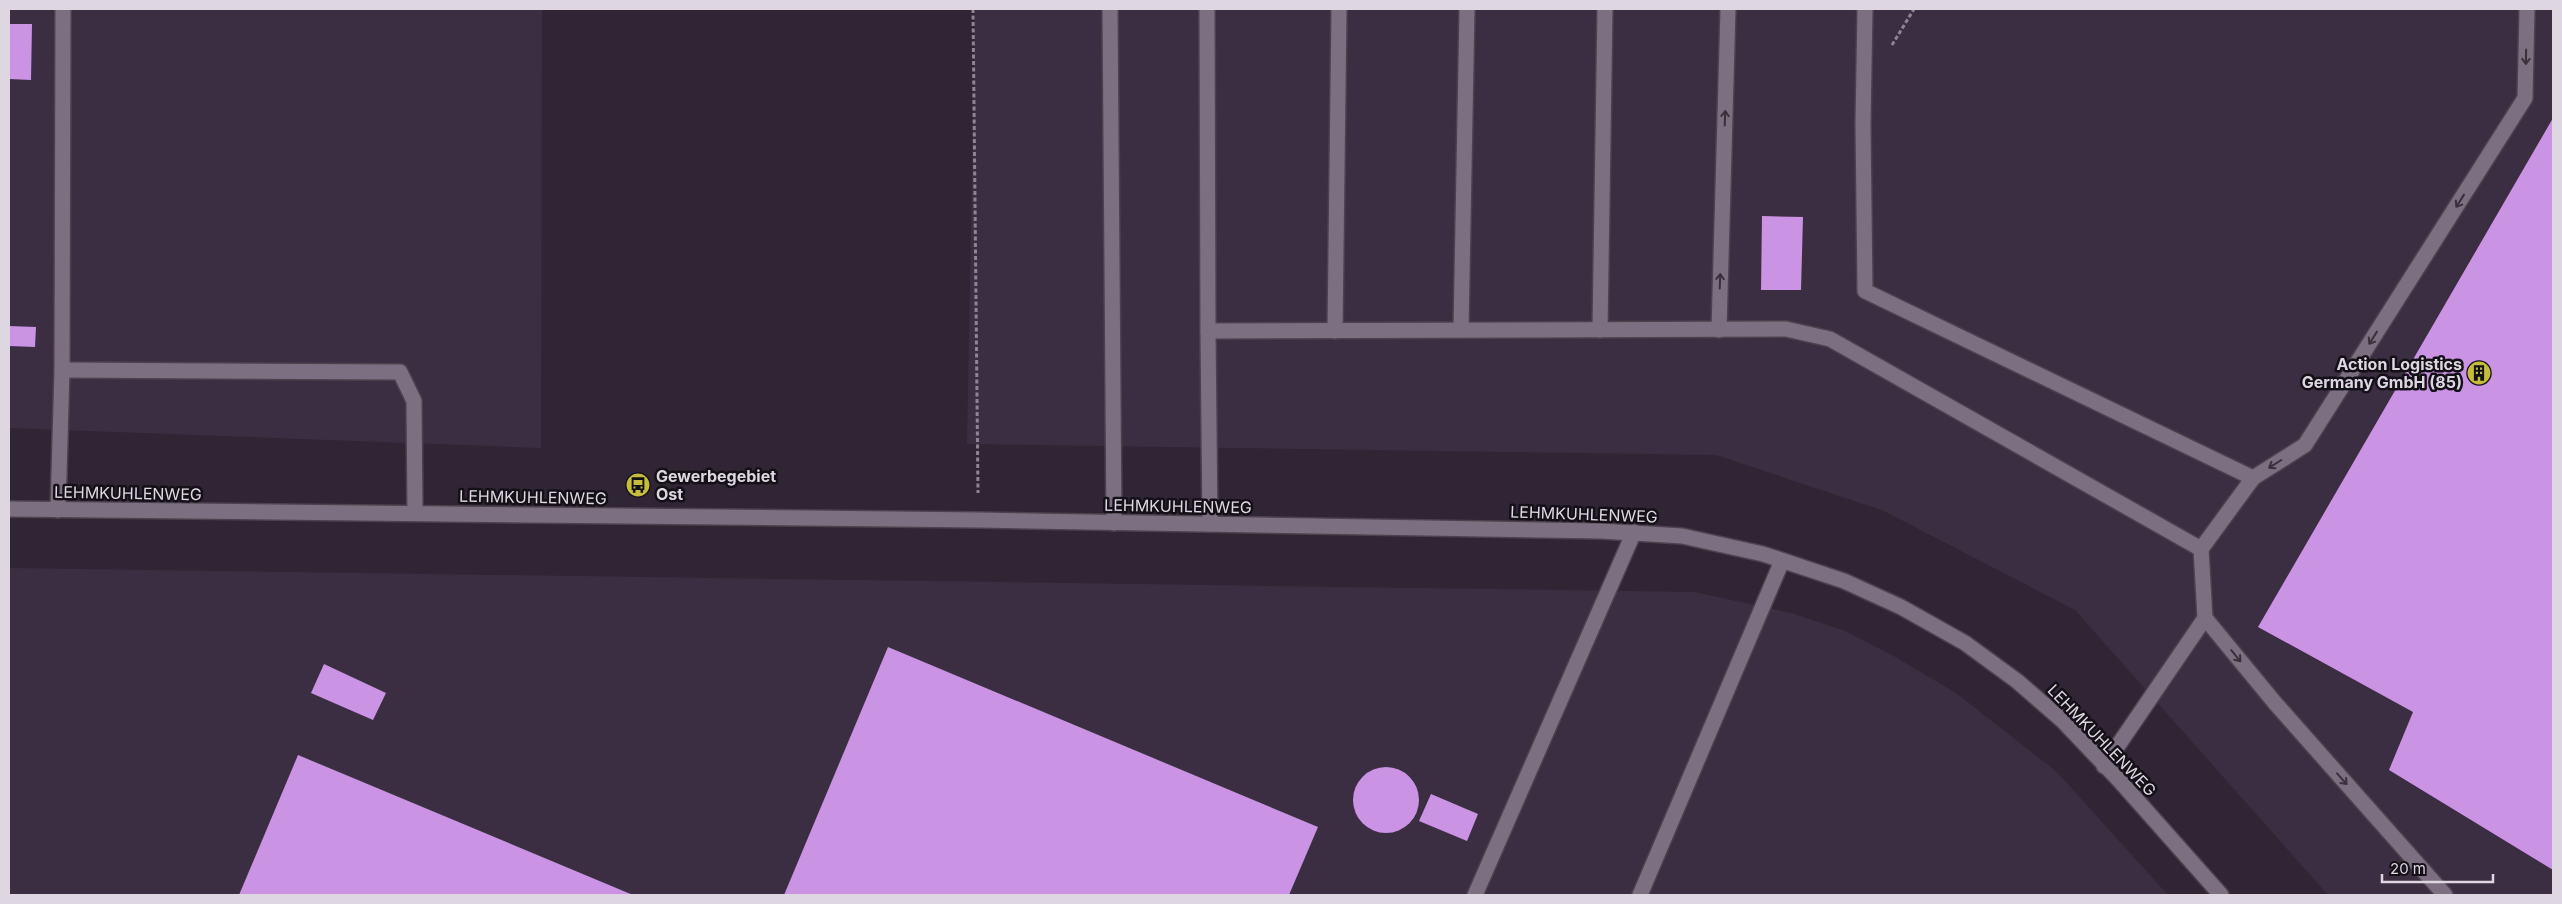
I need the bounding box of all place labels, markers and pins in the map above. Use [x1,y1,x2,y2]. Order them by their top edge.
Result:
place label: Action Logistics Germany GmbH (85) [2302,354,2462,392]
building icon: Action Logistics Germany GmbH (85) [2466,360,2492,386]
place label: Gewerbegebiet Ost [656,466,776,504]
bus stop icon: Gewerbegebiet Ost [625,472,651,498]

